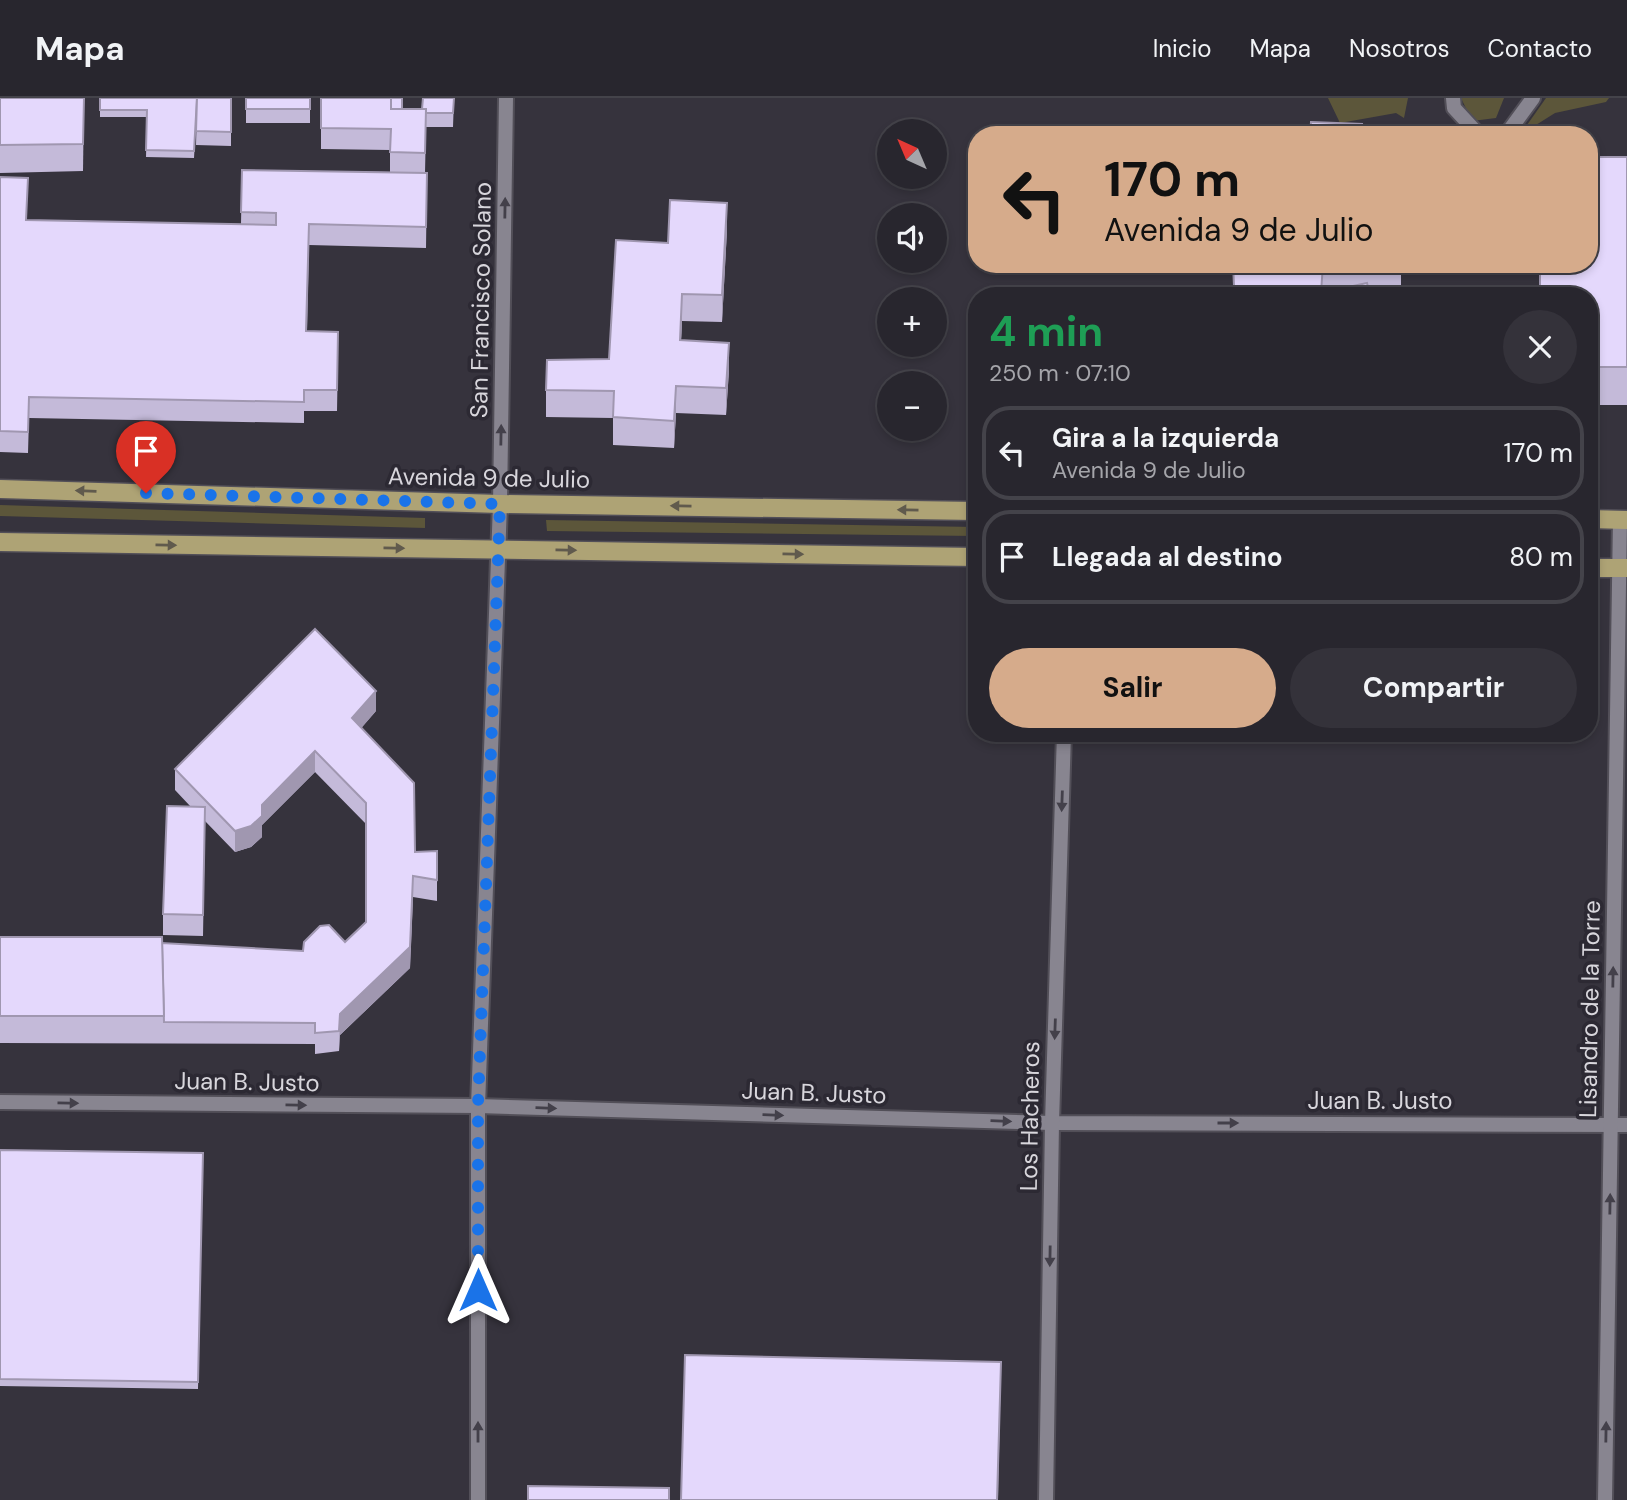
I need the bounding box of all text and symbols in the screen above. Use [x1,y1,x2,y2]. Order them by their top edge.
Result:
text: Mapa [35,27,125,70]
text: Inicio [1153,33,1212,64]
text: Mapa [1250,33,1311,64]
text: Nosotros [1349,33,1450,64]
text: Contacto [1488,33,1592,64]
north arrow [877,119,947,189]
map controls [877,119,947,441]
text: 170 m [1104,147,1240,211]
icon: left [989,154,1080,245]
street label: San Francisco Solano [463,182,498,418]
one-way arrow [499,197,511,219]
button: sound [877,203,947,273]
text: Avenida 9 de Julio [1104,209,1373,251]
button: + [877,287,947,357]
text: 4 min [989,304,1103,359]
button: close [1503,310,1577,384]
text: 250 m · 07:10 [989,358,1131,388]
button: − [877,371,947,441]
pin [116,421,176,493]
text: Gira a la izquierda [1052,421,1279,455]
one-way arrow [496,424,507,446]
icon: arrive [127,432,165,470]
icon: left [993,434,1031,472]
text: 170 m [1504,436,1573,470]
text: Avenida 9 de Julio [1052,455,1246,485]
street label: Avenida 9 de Julio [388,460,590,495]
one-way arrow [75,485,97,497]
one-way arrow [670,500,692,512]
one-way arrow [897,504,919,515]
icon: arrive [993,538,1031,576]
one-way arrow [155,539,177,551]
text: Llegada al destino [1052,540,1283,574]
text: 80 m [1509,540,1573,574]
one-way arrow [383,542,405,554]
one-way arrow [555,544,577,556]
one-way arrow [783,548,805,559]
button: Salir [989,648,1276,728]
button: Compartir [1290,648,1577,728]
one-way arrow [1056,791,1067,813]
street label: Lisandro de la Torre [1572,900,1607,1118]
one-way arrow [1608,966,1619,988]
one-way arrow [1049,1018,1061,1040]
street label: Los Hacheros [1013,1041,1046,1191]
street label: Juan B. Justo [174,1065,320,1098]
street label: Juan B. Justo [741,1074,887,1111]
street label: Juan B. Justo [1307,1085,1453,1116]
one-way arrow [57,1097,79,1109]
one-way arrow [285,1099,307,1111]
one-way arrow [535,1102,557,1113]
one-way arrow [763,1109,785,1120]
one-way arrow [990,1116,1012,1127]
one-way arrow [1217,1117,1239,1129]
one-way arrow [1604,1193,1616,1215]
one-way arrow [1044,1246,1056,1268]
position arrow [441,1253,515,1327]
one-way arrow [472,1421,484,1443]
one-way arrow [1600,1421,1612,1443]

